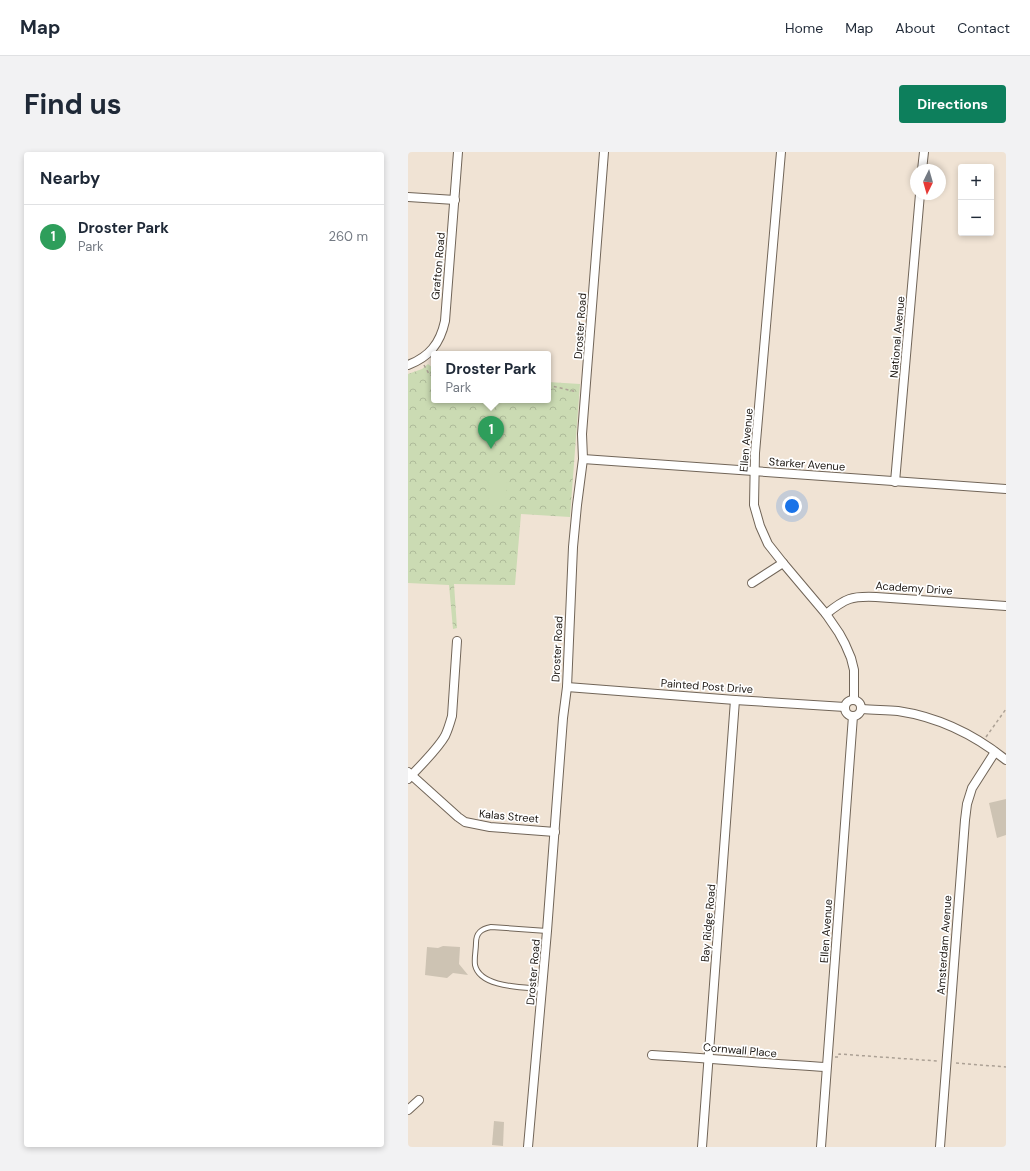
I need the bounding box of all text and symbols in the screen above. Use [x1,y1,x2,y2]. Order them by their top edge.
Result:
text: Map [20,15,60,40]
text: Home [785,19,823,37]
text: Map [845,19,873,37]
text: About [895,19,935,37]
text: Contact [957,19,1010,37]
button: Directions [899,85,1006,123]
text: Find us [24,86,122,123]
north arrow [910,164,946,200]
map controls [958,164,994,236]
button: + [958,164,994,200]
text: Nearby [40,167,100,189]
button: − [958,200,994,236]
text: Droster Park [78,218,169,238]
text: 1 [51,228,55,245]
text: 260 m [328,228,368,245]
street label: Grafton Road [428,232,448,300]
text: Park [78,238,104,255]
street label: Droster Road [571,292,589,360]
street label: National Avenue [886,296,908,378]
popup [431,351,551,403]
text: Droster Park [446,359,536,379]
text: Park [446,379,471,396]
street label: Ellen Avenue [736,408,756,472]
pin: 1 [478,416,504,449]
street label: Starker Avenue [768,454,846,474]
your location [782,496,802,516]
street label: Academy Drive [875,578,953,598]
street label: Droster Road [548,615,566,682]
street label: Painted Post Drive [660,676,754,696]
street label: Kalas Street [478,806,540,826]
street label: Bay Ridge Road [698,883,718,963]
street label: Amsterdam Avenue [934,895,954,995]
street label: Ellen Avenue [817,899,835,963]
street label: Droster Road [523,938,543,1006]
street label: Cornwall Place [702,1040,778,1060]

